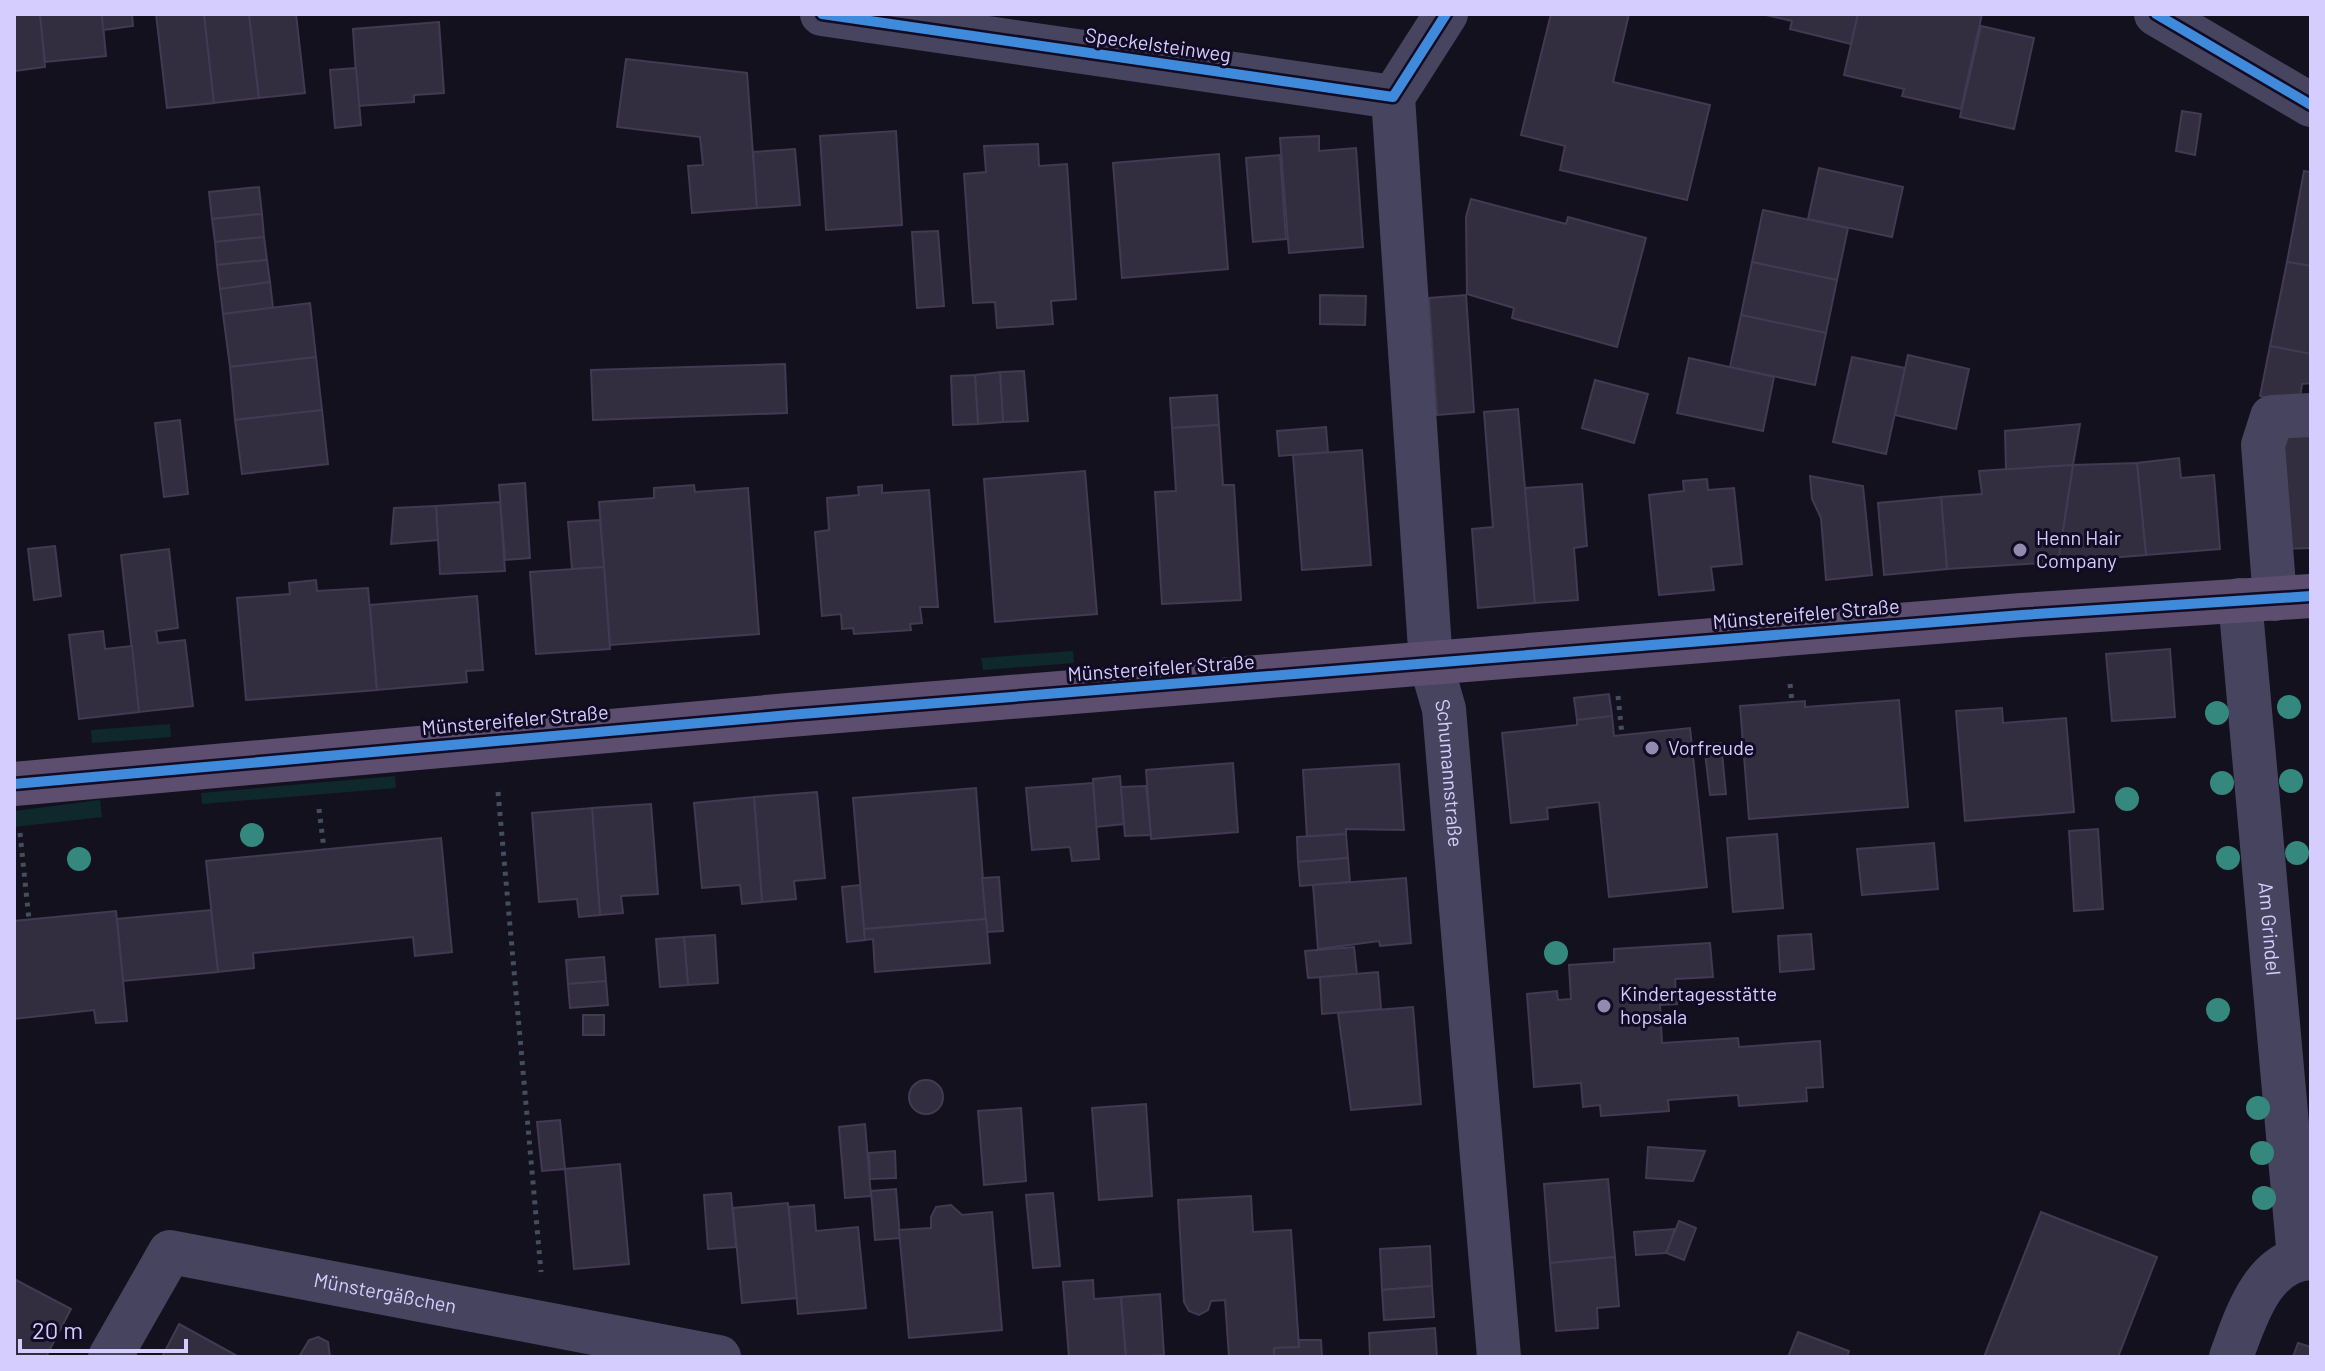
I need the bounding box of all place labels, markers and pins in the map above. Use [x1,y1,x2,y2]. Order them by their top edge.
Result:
place label: Henn Hair Company [2036,525,2121,572]
marker: Henn Hair Company [2011,541,2029,559]
place label: Vorfreude [1668,735,1755,759]
marker: Vorfreude [1643,739,1661,757]
place label: Kindertagesstätte hopsala [1620,981,1777,1028]
marker: Kindertagesstätte hopsala [1595,997,1613,1015]

